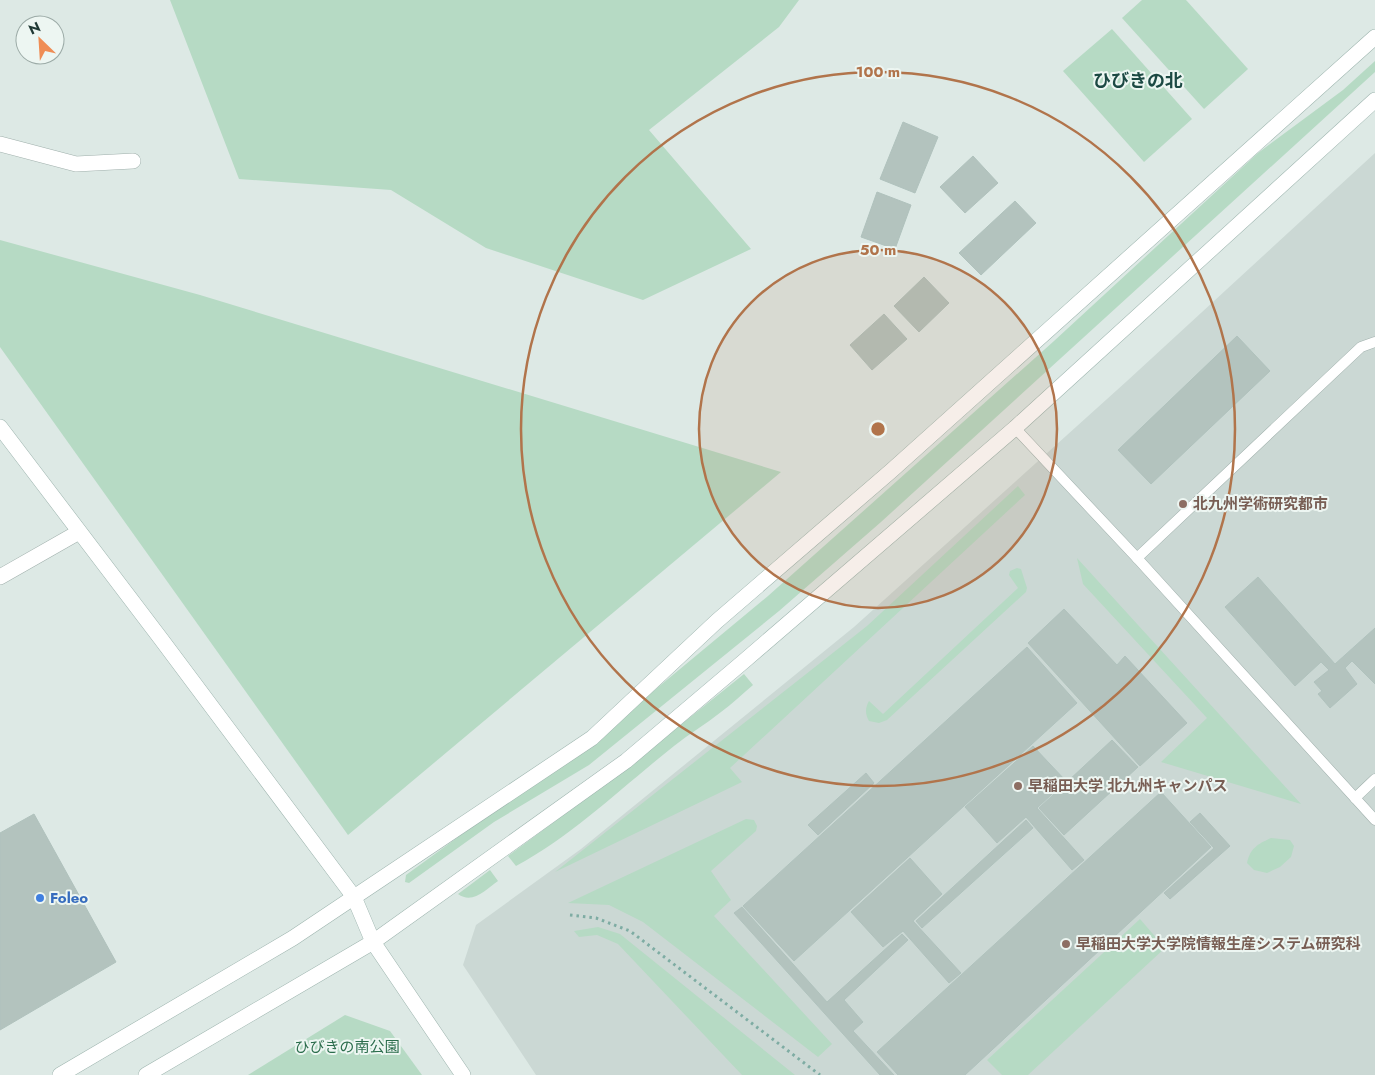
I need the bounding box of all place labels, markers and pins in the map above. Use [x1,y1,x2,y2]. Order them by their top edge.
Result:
centre of rings [869,420,887,438]
place label: 北九州学術研究都市 [1193,493,1328,515]
marker: 北九州学術研究都市 [1177,498,1189,510]
place label: 早稲田大学 北九州キャンパス [1028,775,1228,797]
marker: 早稲田大学 北九州キャンパス [1012,780,1024,792]
place label: Foleo [50,887,88,909]
marker: Foleo [34,892,46,904]
place label: 早稲田大学大学院情報生産システム研究科 [1076,933,1361,955]
marker: 早稲田大学大学院情報生産システム研究科 [1060,938,1072,950]

